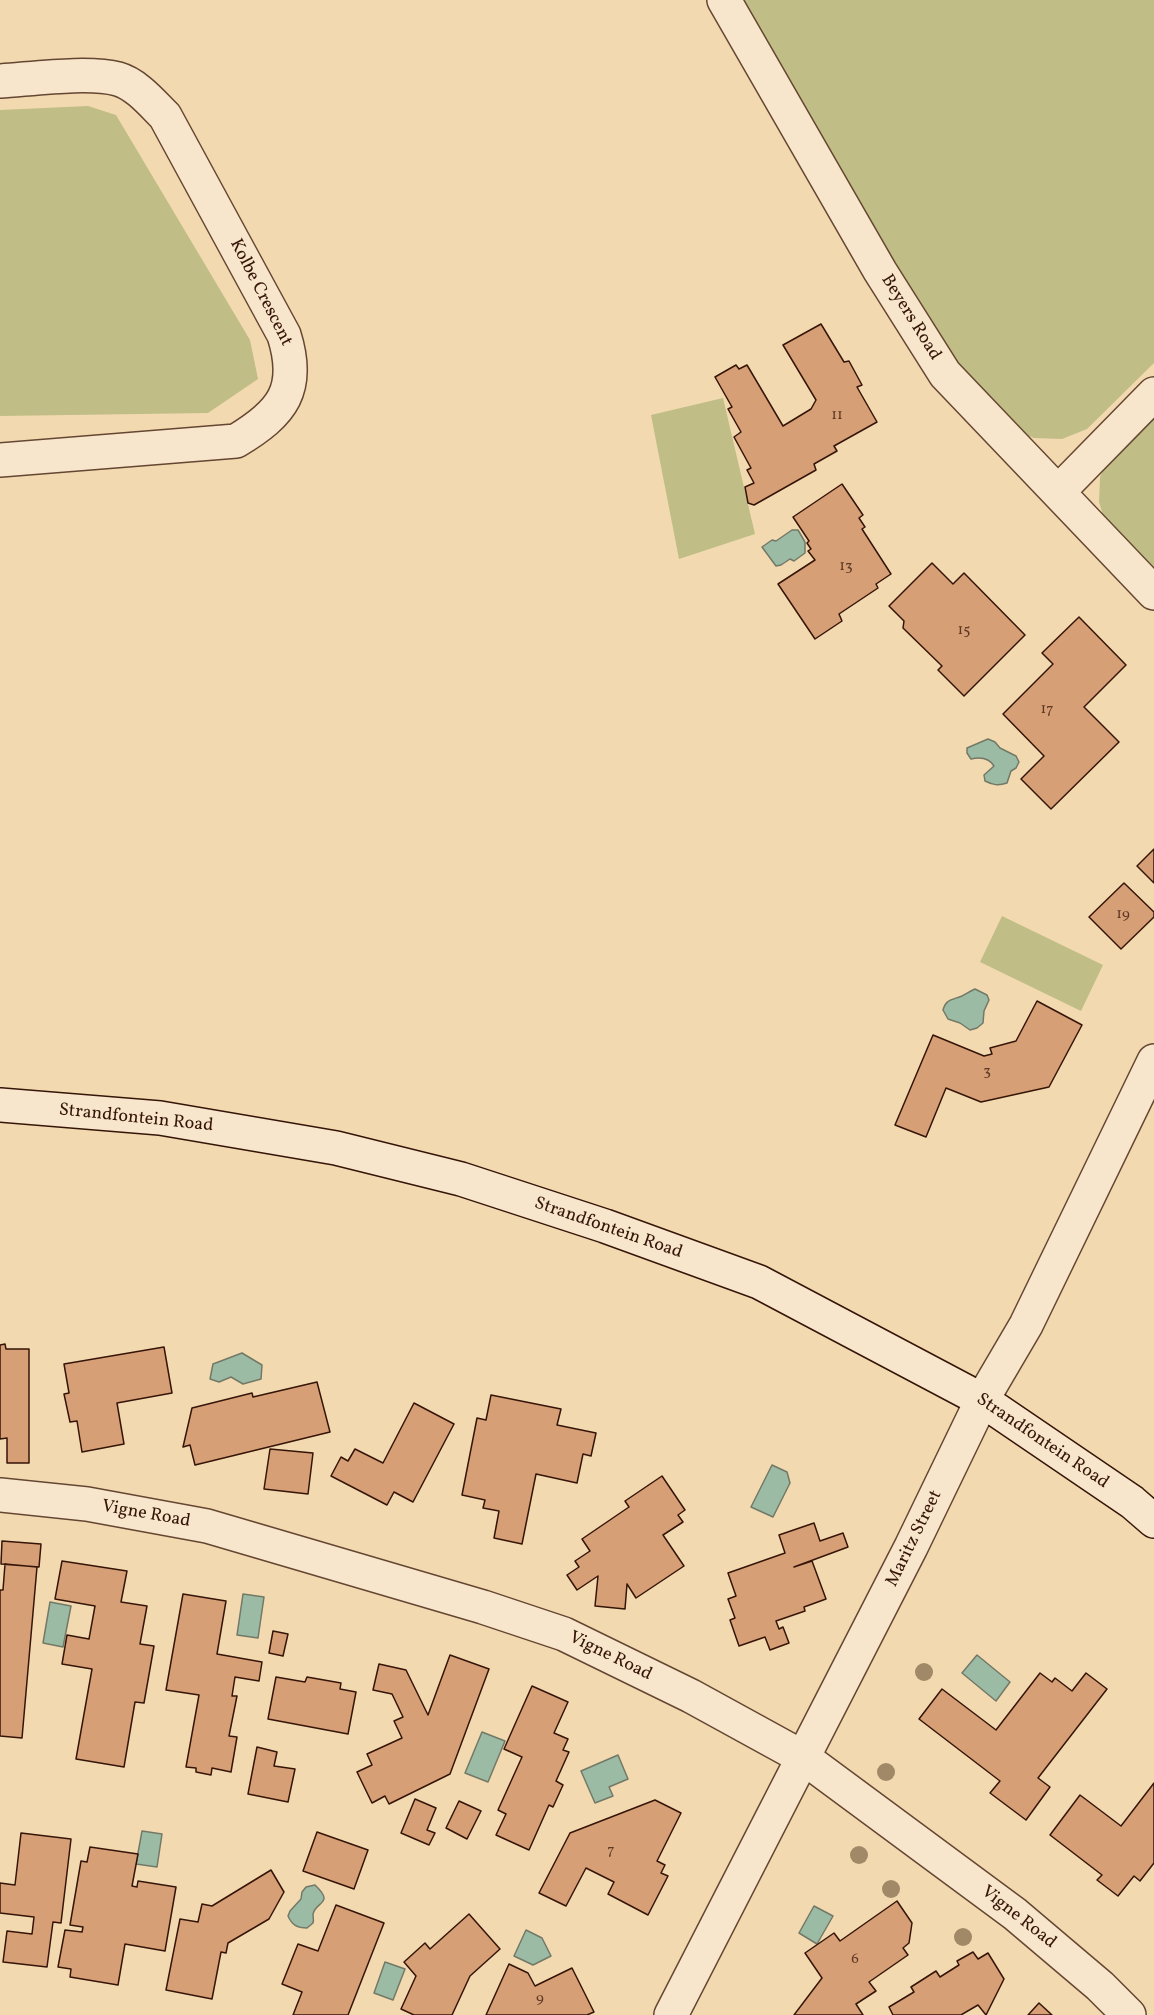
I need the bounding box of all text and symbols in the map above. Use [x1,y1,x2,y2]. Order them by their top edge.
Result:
street label: Kolbe Crescent [224,236,296,350]
street label: Beyers Road [875,271,945,365]
house number: 11 [831,407,843,425]
house number: 13 [839,558,853,576]
house number: 15 [957,622,971,640]
house number: 17 [1040,701,1054,719]
house number: 19 [1116,906,1130,924]
house number: 3 [983,1063,991,1081]
street label: Strandfontein Road [58,1100,214,1138]
street label: Strandfontein Road [531,1194,685,1264]
street label: Strandfontein Road [972,1390,1112,1494]
street label: Maritz Street [882,1487,948,1591]
street label: Vigne Road [100,1497,192,1533]
street label: Vigne Road [565,1628,655,1686]
house number: 7 [607,1842,615,1860]
street label: Vigne Road [976,1882,1060,1954]
house number: 6 [851,1951,859,1969]
house number: 9 [536,1990,544,2008]

